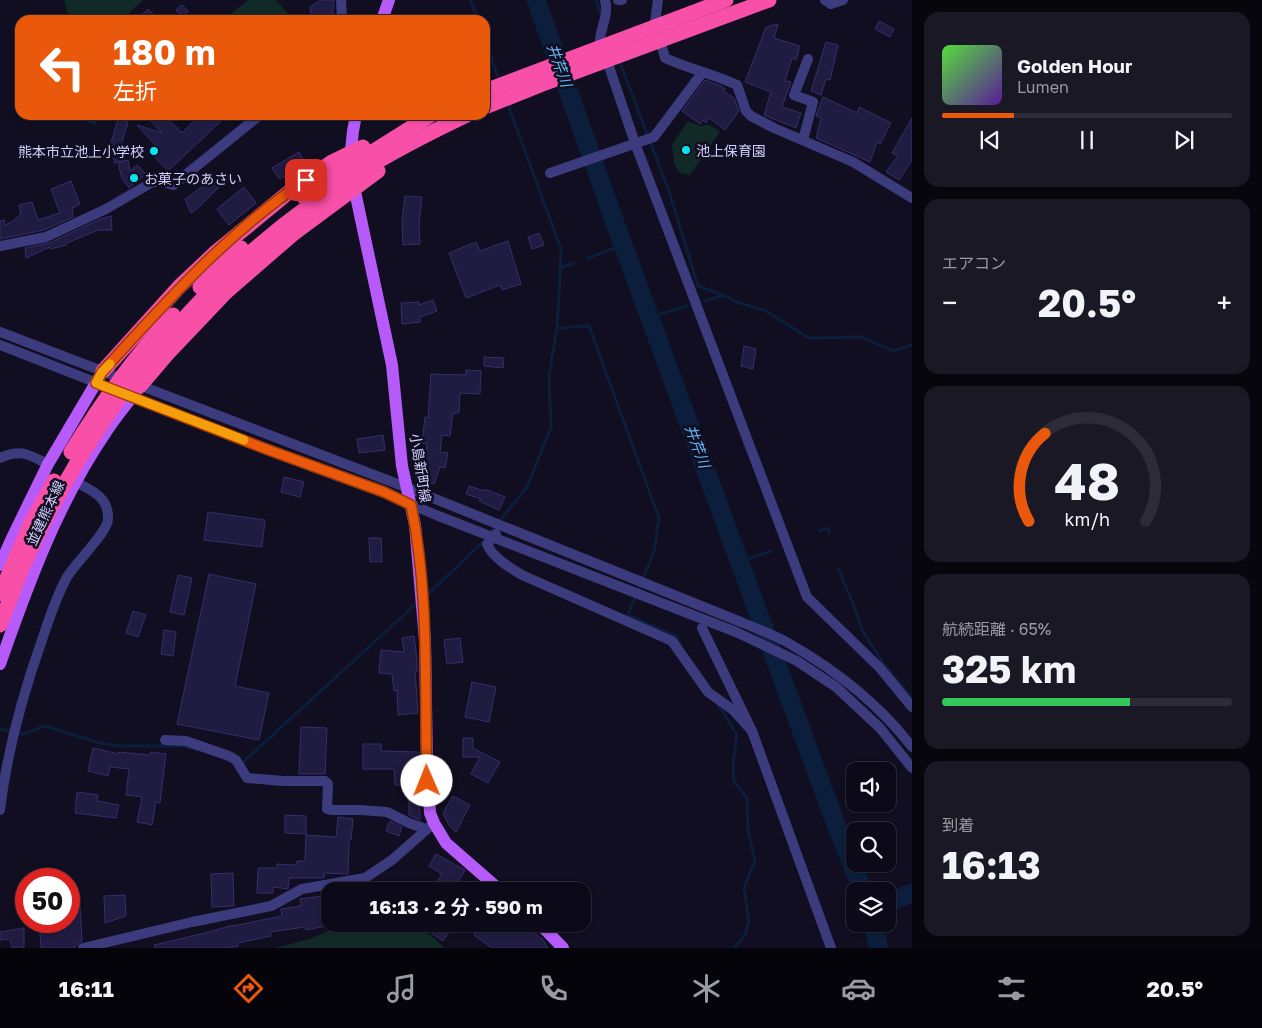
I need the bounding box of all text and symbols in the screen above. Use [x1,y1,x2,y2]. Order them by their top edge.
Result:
text: 180 m [113,31,216,73]
icon: left [30,35,95,100]
water label: 井芹川 [544,41,577,91]
text: Golden Hour [1017,54,1132,77]
text: 左折 [113,77,157,104]
text: Lumen [1017,77,1069,97]
icon: previous [976,126,1004,154]
icon: pause [1073,126,1101,154]
icon: next [1170,126,1198,154]
place label: 池上保育園 [696,142,766,159]
place label: 熊本市立池上小学校 [18,143,144,160]
marker: 池上保育園 [680,144,692,156]
marker: 熊本市立池上小学校 [148,145,160,157]
pin [285,159,327,201]
icon: arrive [292,166,320,194]
place label: お菓子のあさい [144,170,242,187]
marker: お菓子のあさい [128,172,140,184]
text: エアコン [942,253,1006,273]
text: 20.5° [1038,280,1136,325]
text: − [942,286,957,319]
text: + [1217,286,1232,319]
water label: 井芹川 [682,422,715,472]
street label: 小島新町線 [407,432,435,504]
text: 48 [1054,449,1120,511]
street label: 並建熊本線 [23,478,67,548]
text: km/h [1064,508,1110,530]
text: 航続距離 · 65% [942,619,1051,639]
text: 325 km [942,646,1076,691]
position arrow [400,754,452,806]
map controls [846,762,896,932]
button: sound [846,762,896,812]
text: 到着 [942,815,974,835]
button: search [846,822,896,872]
text: 16:13 [942,842,1041,887]
speed limit sign: 50 [15,868,80,933]
button: layers [846,882,896,932]
text: 16:13 · 2 分 · 590 m [369,895,543,918]
icon: directions [231,971,266,1006]
icon: music [384,971,419,1006]
icon: phone [536,971,571,1006]
icon: climate [689,971,724,1006]
icon: car [841,971,876,1006]
icon: filters [994,971,1029,1006]
text: 16:11 [59,975,114,1002]
text: 20.5° [1146,975,1203,1002]

